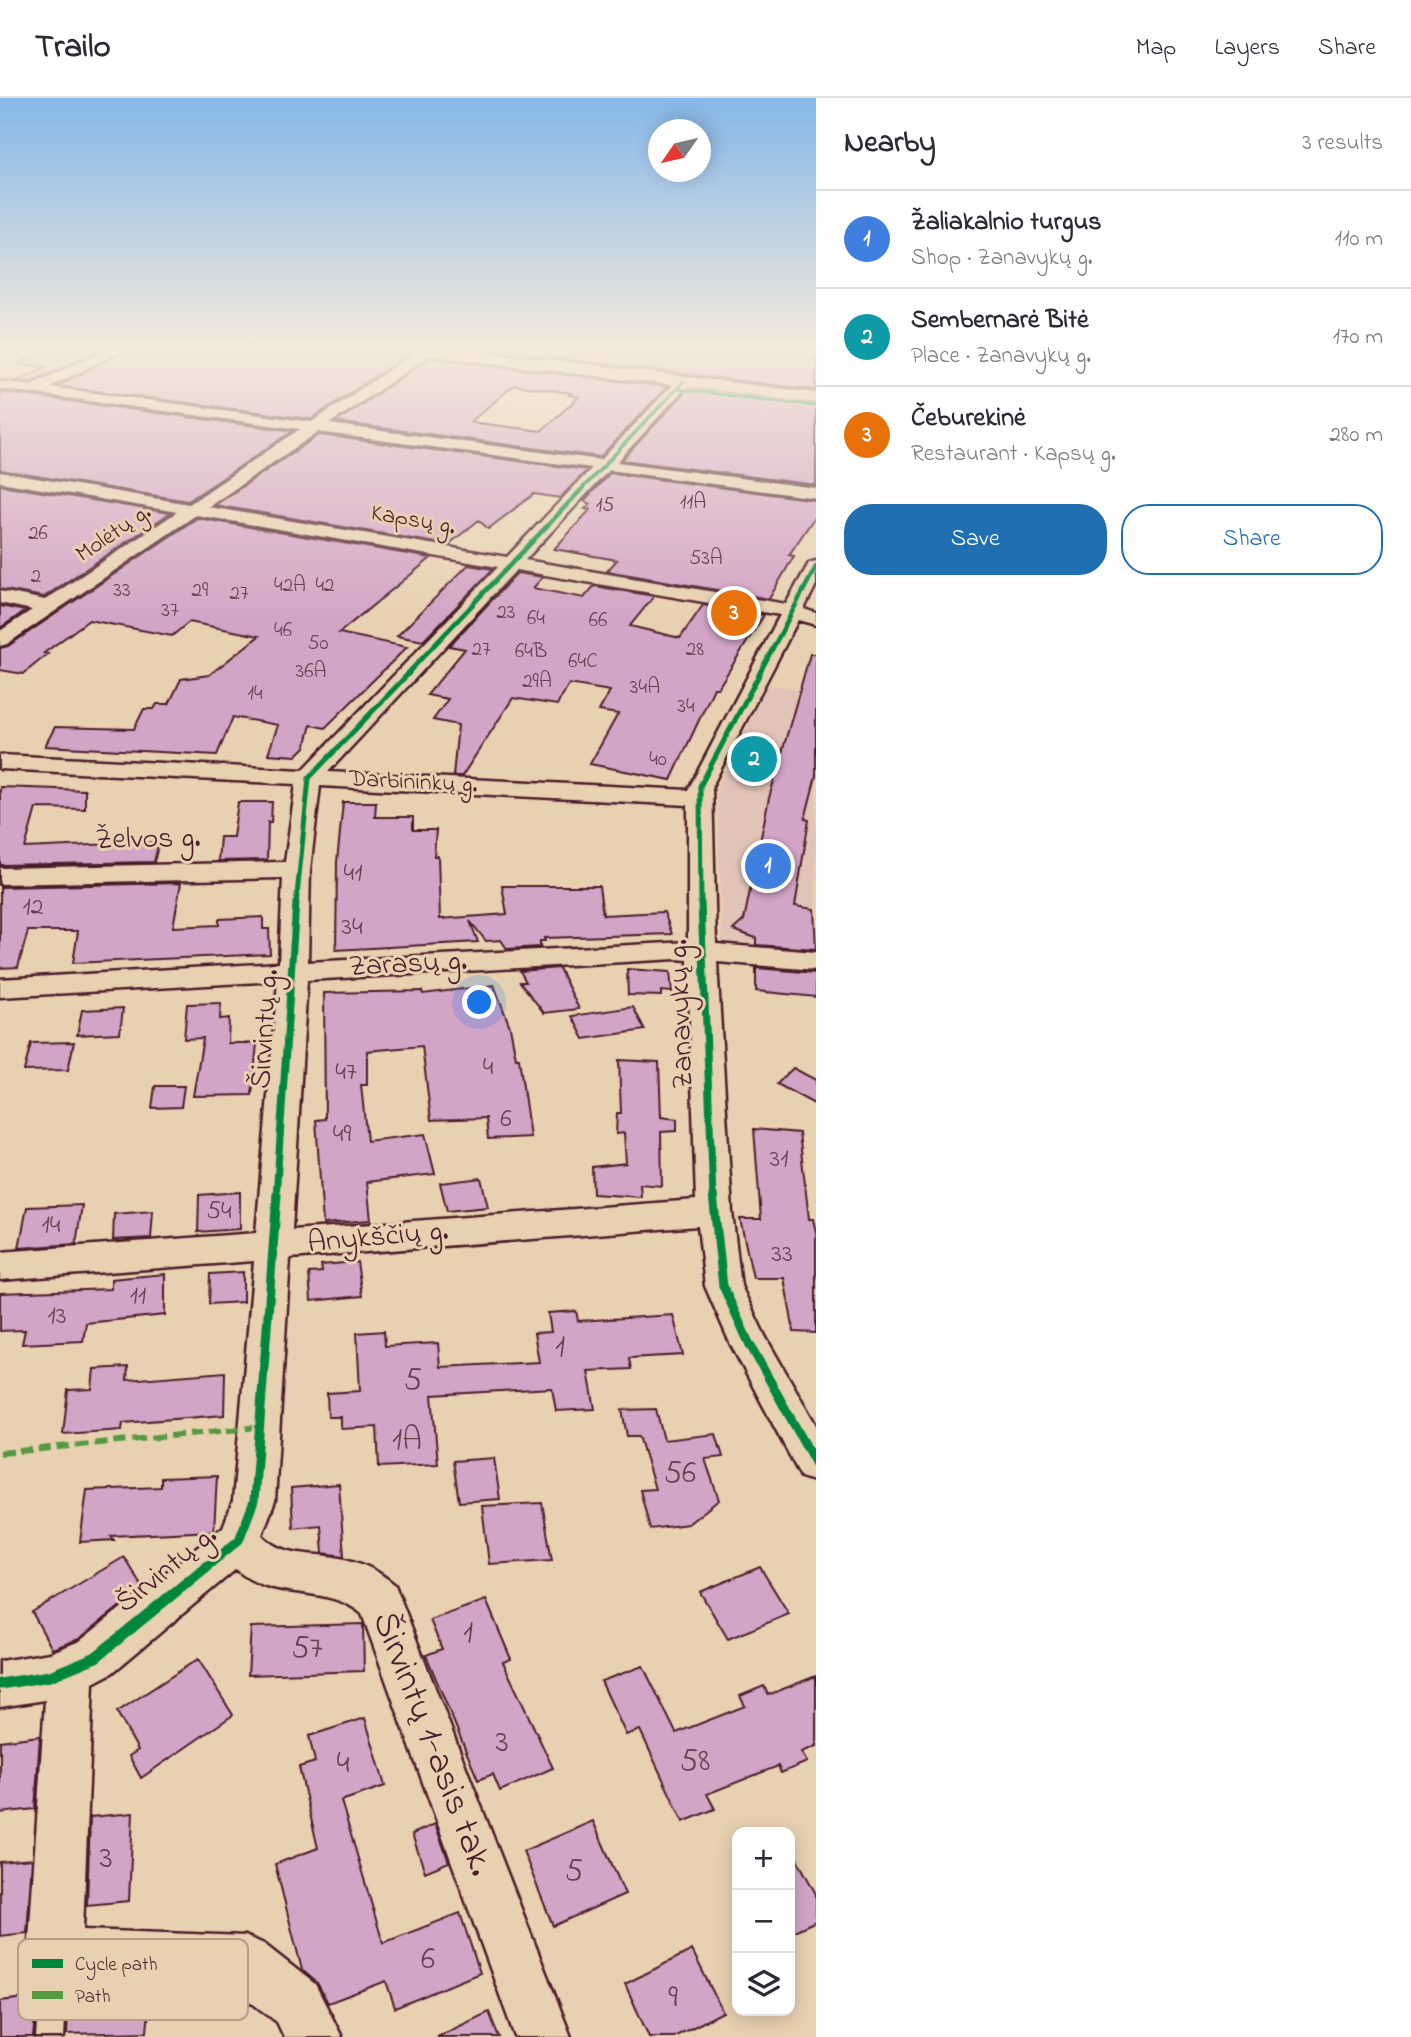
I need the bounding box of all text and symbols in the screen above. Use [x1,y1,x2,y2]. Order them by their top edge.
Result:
text: Trailo [35,24,111,72]
text: Map [1136,31,1176,66]
text: Layers [1214,31,1280,66]
text: Share [1318,31,1376,66]
north arrow [648,119,711,182]
text: Nearby [844,122,936,166]
text: 3 results [1302,127,1383,160]
text: Žaliakalnio turgus [911,204,1102,242]
text: 1 [863,223,871,256]
text: 110 m [1335,223,1383,256]
text: Shop · Zanavykų g. [911,242,1092,275]
text: Sembernarė Bitė [911,302,1089,340]
text: 2 [861,321,873,354]
text: 170 m [1333,321,1383,354]
text: Place · Zanavykų g. [911,340,1091,373]
text: Čeburekinė [911,400,1026,438]
text: 3 [862,419,872,452]
text: 280 m [1329,419,1383,452]
text: Restaurant · Kapsų g. [911,438,1116,471]
house number: 11A [680,488,706,518]
house number: 15 [596,491,614,521]
street label: Molėtų g. [69,496,159,572]
street label: Kapsų g. [368,496,458,546]
button: Save [844,504,1107,575]
button: Share [1121,504,1383,575]
house number: 26 [28,519,48,549]
house number: 53A [689,544,723,574]
house number: 2 [31,562,41,592]
house number: 42A [274,571,306,601]
house number: 42 [315,571,335,601]
house number: 33 [113,576,131,606]
house number: 29 [192,576,209,606]
house number: 27 [229,579,249,609]
pin: 3 [711,587,757,639]
house number: 37 [161,596,179,626]
house number: 23 [496,598,516,628]
house number: 64 [527,604,545,634]
house number: 66 [589,606,607,636]
house number: 46 [274,616,292,646]
house number: 50 [307,629,329,659]
house number: 27 [471,635,491,665]
house number: 28 [686,635,704,665]
house number: 64B [515,637,547,667]
house number: 64C [568,647,598,677]
house number: 36A [296,657,326,687]
house number: 29A [522,667,552,697]
house number: 34A [630,673,660,703]
house number: 14 [247,679,263,709]
house number: 34 [677,692,695,722]
pin: 2 [731,733,777,785]
house number: 40 [649,745,667,775]
street label: Darbininkų g. [347,762,478,804]
street label: Želvos g. [95,817,201,863]
pin: 1 [745,840,791,892]
house number: 41 [344,855,362,893]
house number: 12 [22,889,44,927]
house number: 34 [341,909,363,947]
street label: Zanavykų g. [657,938,707,1090]
street label: Zarasų g. [348,940,468,990]
street label: Širvintų g. [240,968,292,1090]
your location [462,985,496,1019]
house number: 4 [483,1049,494,1087]
house number: 47 [335,1054,357,1092]
house number: 6 [500,1101,512,1139]
house number: 49 [333,1116,351,1154]
house number: 31 [769,1141,789,1179]
house number: 54 [206,1193,232,1231]
house number: 14 [42,1207,61,1245]
street label: Anykščių g. [306,1210,450,1266]
house number: 33 [771,1236,793,1274]
house number: 11 [130,1278,146,1316]
house number: 13 [47,1298,67,1336]
house number: 1 [555,1325,565,1372]
house number: 5 [404,1358,422,1405]
house number: 1A [392,1418,422,1465]
house number: 56 [664,1451,696,1498]
street label: Širvintų g. [107,1515,227,1625]
street label: Širvintų 1-asis tak. [357,1604,507,1884]
house number: 1 [463,1611,473,1658]
house number: 57 [291,1626,323,1673]
house number: 3 [495,1720,509,1767]
house number: 58 [680,1739,710,1786]
house number: 4 [336,1741,350,1788]
map controls [732,1827,795,2016]
button: + [732,1827,795,1890]
house number: 3 [99,1836,113,1883]
house number: 5 [565,1849,583,1896]
button: − [732,1890,795,1953]
house number: 6 [421,1937,435,1984]
legend [18,1939,248,2020]
text: Cycle path [75,1952,157,1980]
button: layers [732,1953,795,2016]
house number: 9 [668,1975,678,2022]
text: Path [75,1984,111,2011]

